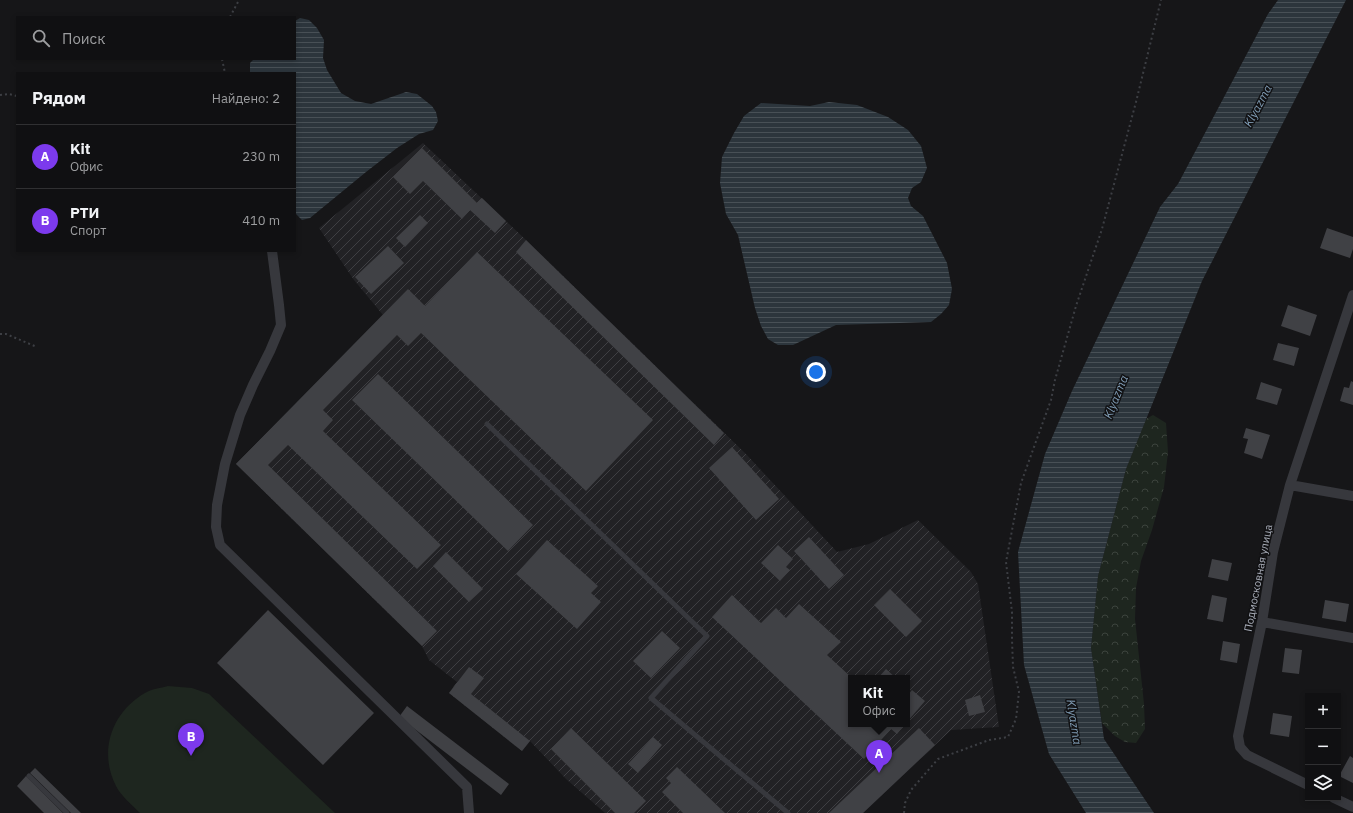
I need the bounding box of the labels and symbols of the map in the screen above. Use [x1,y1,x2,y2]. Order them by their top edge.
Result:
water label: Klyazma [1240,82,1275,129]
your location [806,362,826,382]
water label: Klyazma [1100,373,1131,421]
street label: Подмосковная улица [1241,523,1275,633]
water label: Klyazma [1064,698,1085,746]
pin: B [178,723,204,756]
pin: A [866,740,892,773]

